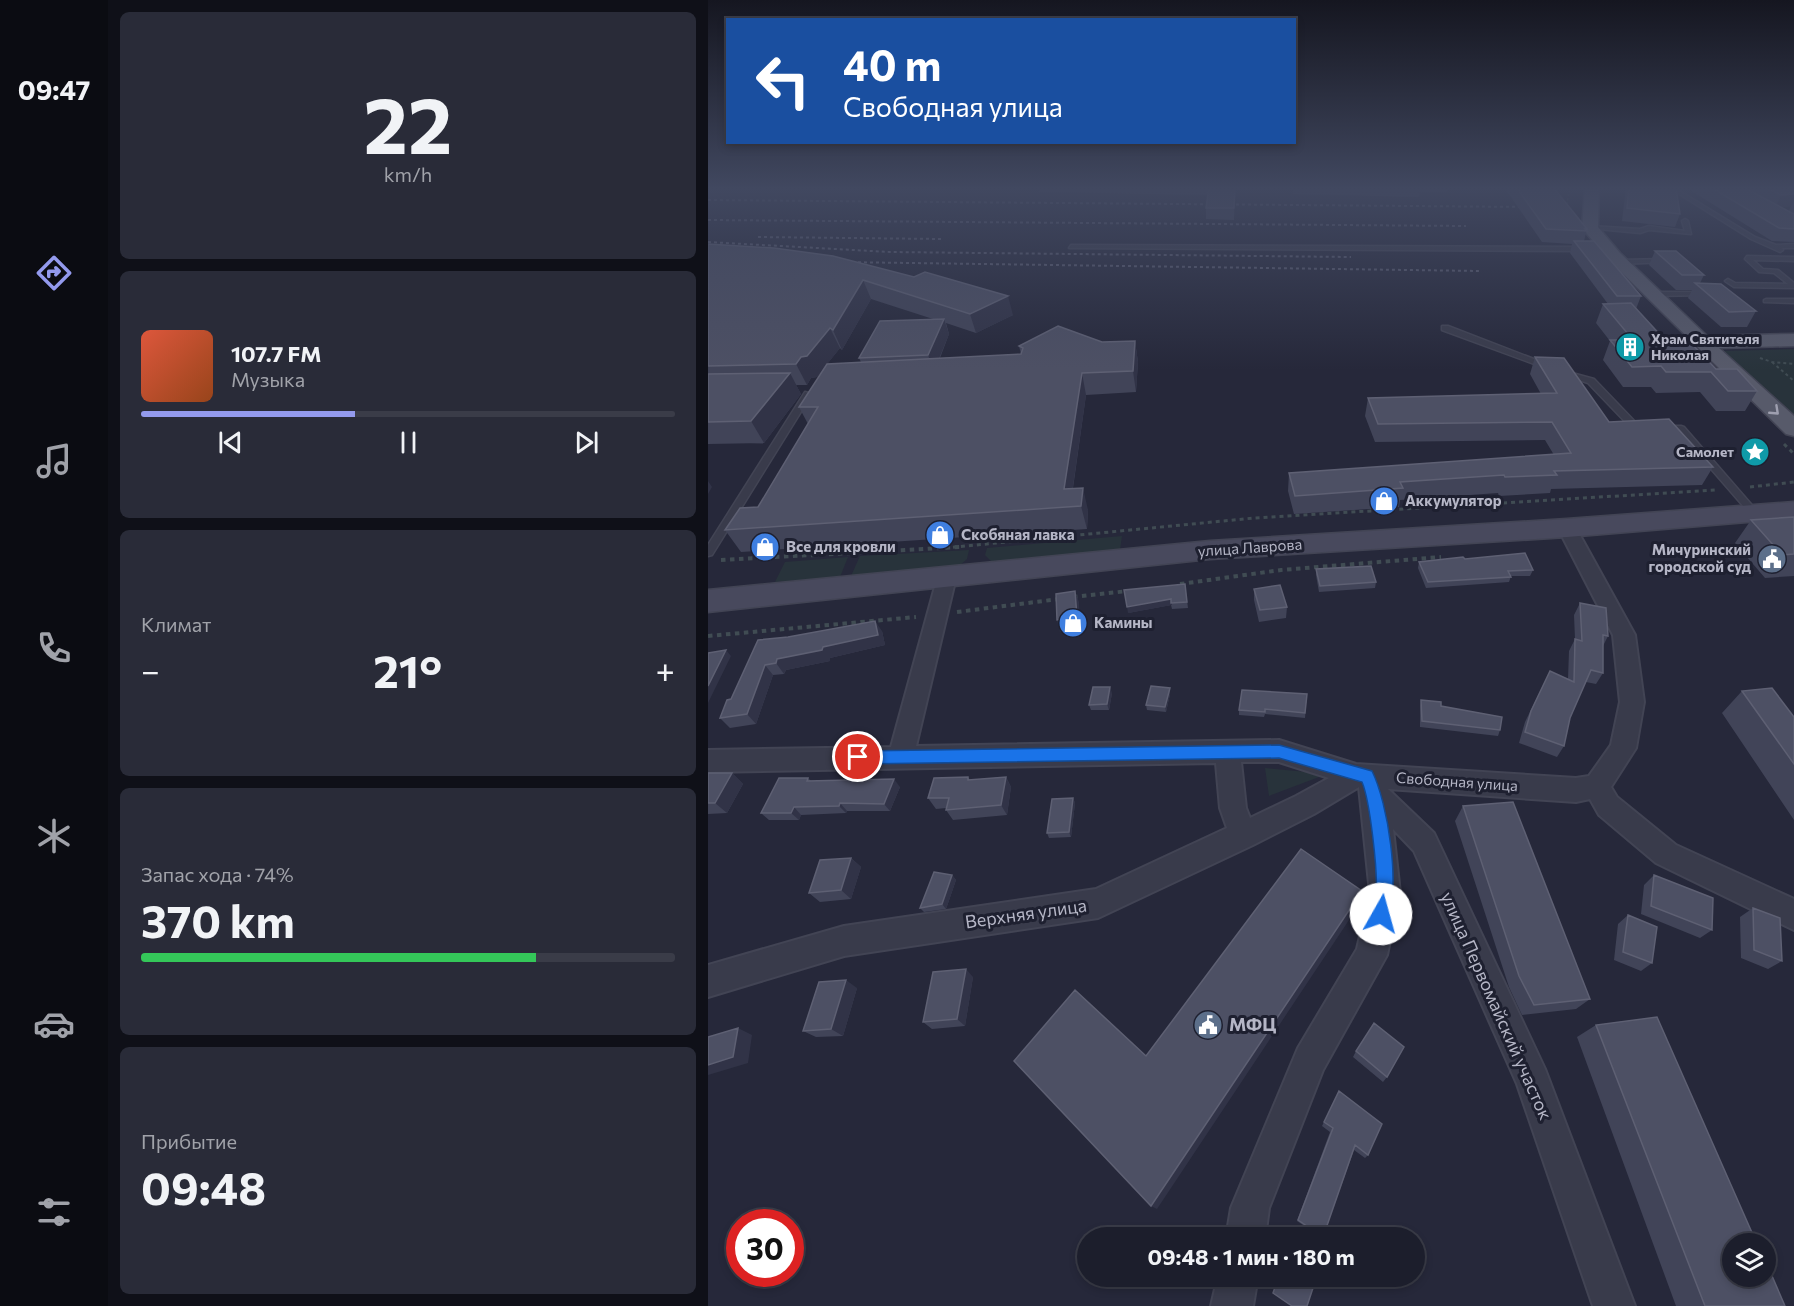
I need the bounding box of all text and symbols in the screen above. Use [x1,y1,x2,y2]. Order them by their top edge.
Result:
text: 40 m [843,38,941,90]
icon: left [744,42,822,120]
text: 09:47 [18,73,90,106]
text: 22 [364,75,452,170]
text: Свободная улица [843,90,1063,123]
text: km/h [384,162,432,186]
icon: directions [33,252,75,294]
place label: Храм Святителя Николая [1651,330,1760,363]
building icon: Храм Святителя Николая [1614,331,1646,363]
text: 107.7 FM [231,340,322,367]
text: Музыка [231,367,305,391]
one-way arrow [1768,404,1779,415]
icon: previous [214,426,247,459]
icon: pause [392,426,425,459]
icon: next [570,426,603,459]
place icon: Самолет [1739,436,1771,468]
icon: music [33,440,75,482]
place label: Самолет [1676,443,1734,460]
shop icon: Аккумулятор [1368,485,1400,517]
place label: Аккумулятор [1405,491,1502,509]
shop icon: Скобяная лавка [924,519,956,551]
place label: Скобяная лавка [961,525,1075,543]
shop icon: Все для кровли [749,531,781,563]
street label: улица Лаврова [1197,534,1303,560]
place label: Все для кровли [786,537,896,555]
place label: Мичуринский городской суд [1648,540,1752,575]
public building icon: Мичуринский городской суд [1756,543,1788,575]
shop icon: Камины [1057,607,1089,639]
text: Климат [141,612,211,636]
place label: Камины [1094,613,1153,631]
icon: phone [33,627,75,669]
text: 21° [373,642,442,697]
text: − [141,649,160,690]
text: + [656,649,675,690]
pin [832,731,883,782]
icon: arrive [841,740,874,773]
street label: Свободная улица [1396,768,1519,794]
icon: climate [33,815,75,857]
text: Запас хода · 74% [141,862,294,886]
position arrow [1349,882,1413,946]
street label: улица Первомайский участок [1437,888,1557,1123]
text: 370 km [141,892,295,947]
street label: Верхняя улица [964,894,1088,932]
icon: car [33,1003,75,1045]
public building icon: МФЦ [1192,1009,1224,1041]
place label: МФЦ [1229,1013,1276,1035]
text: Прибытие [141,1129,237,1153]
text: 09:48 [141,1159,266,1214]
icon: filters [33,1191,75,1233]
speed limit sign: 30 [726,1209,804,1287]
map controls [1722,1233,1776,1287]
button: layers [1722,1233,1776,1287]
text: 09:48 · 1 мин · 180 m [1147,1243,1355,1270]

